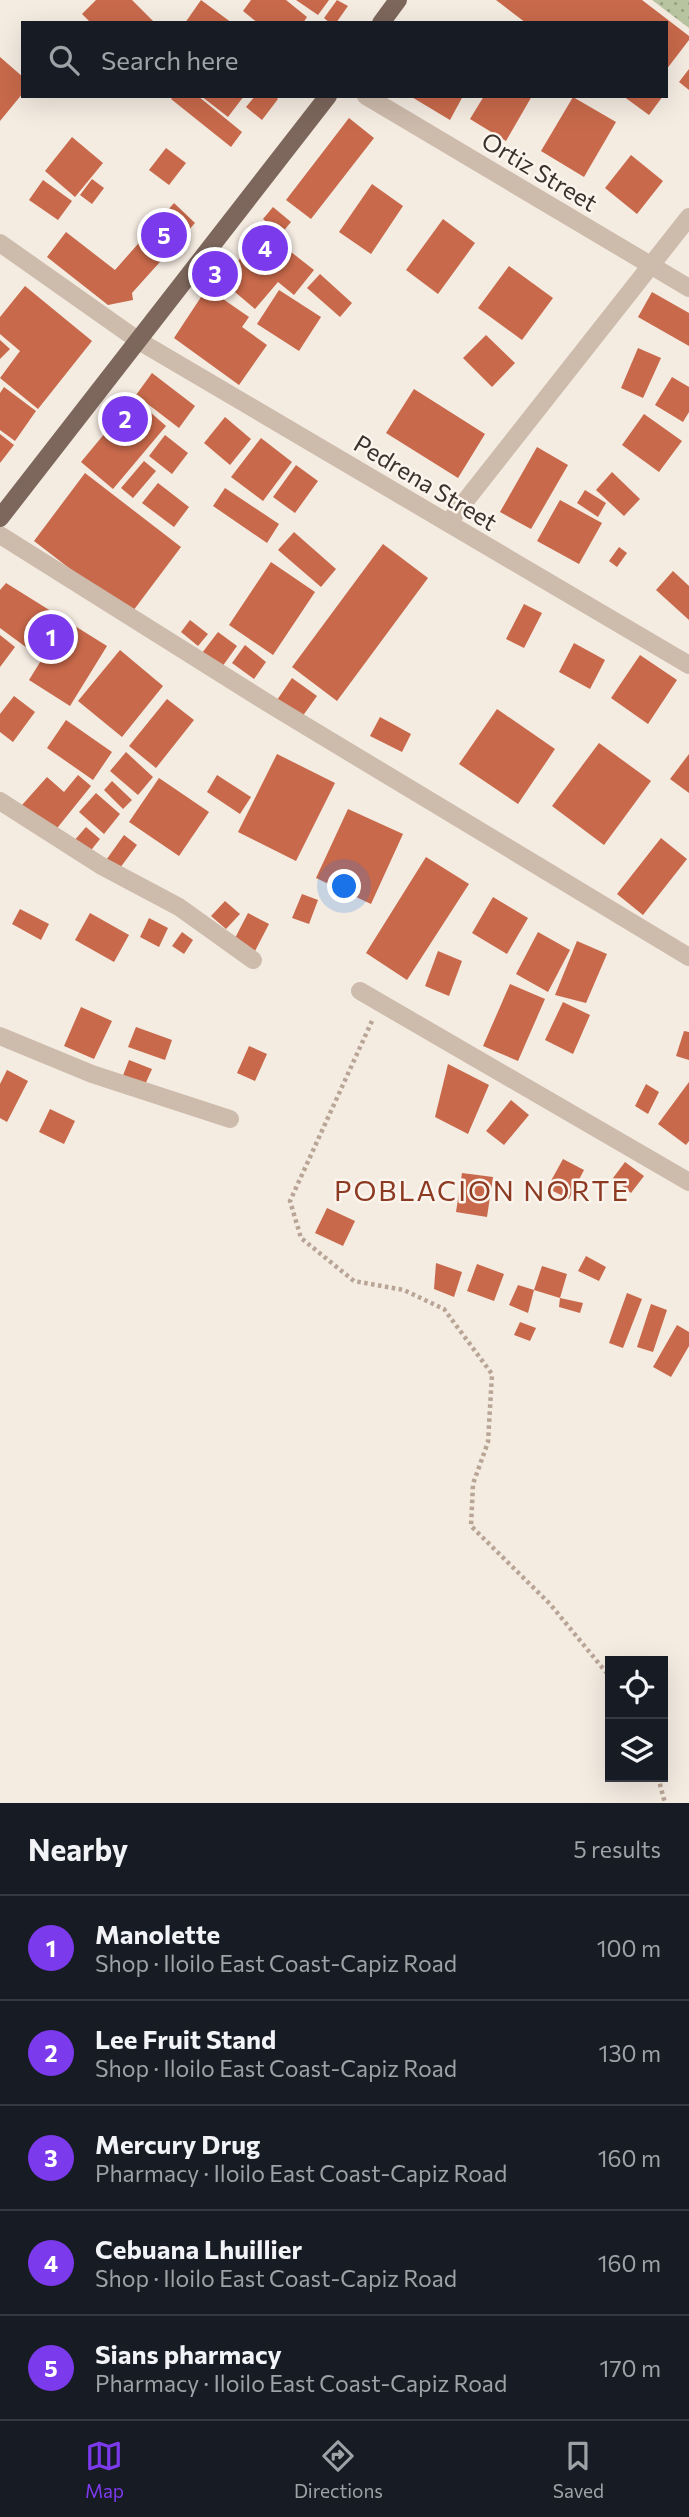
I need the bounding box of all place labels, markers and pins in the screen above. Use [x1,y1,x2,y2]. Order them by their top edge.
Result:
pin: 5 [141,209,187,261]
pin: 4 [242,222,288,274]
pin: 3 [192,248,238,300]
pin: 2 [102,393,148,445]
pin: 1 [28,611,74,663]

